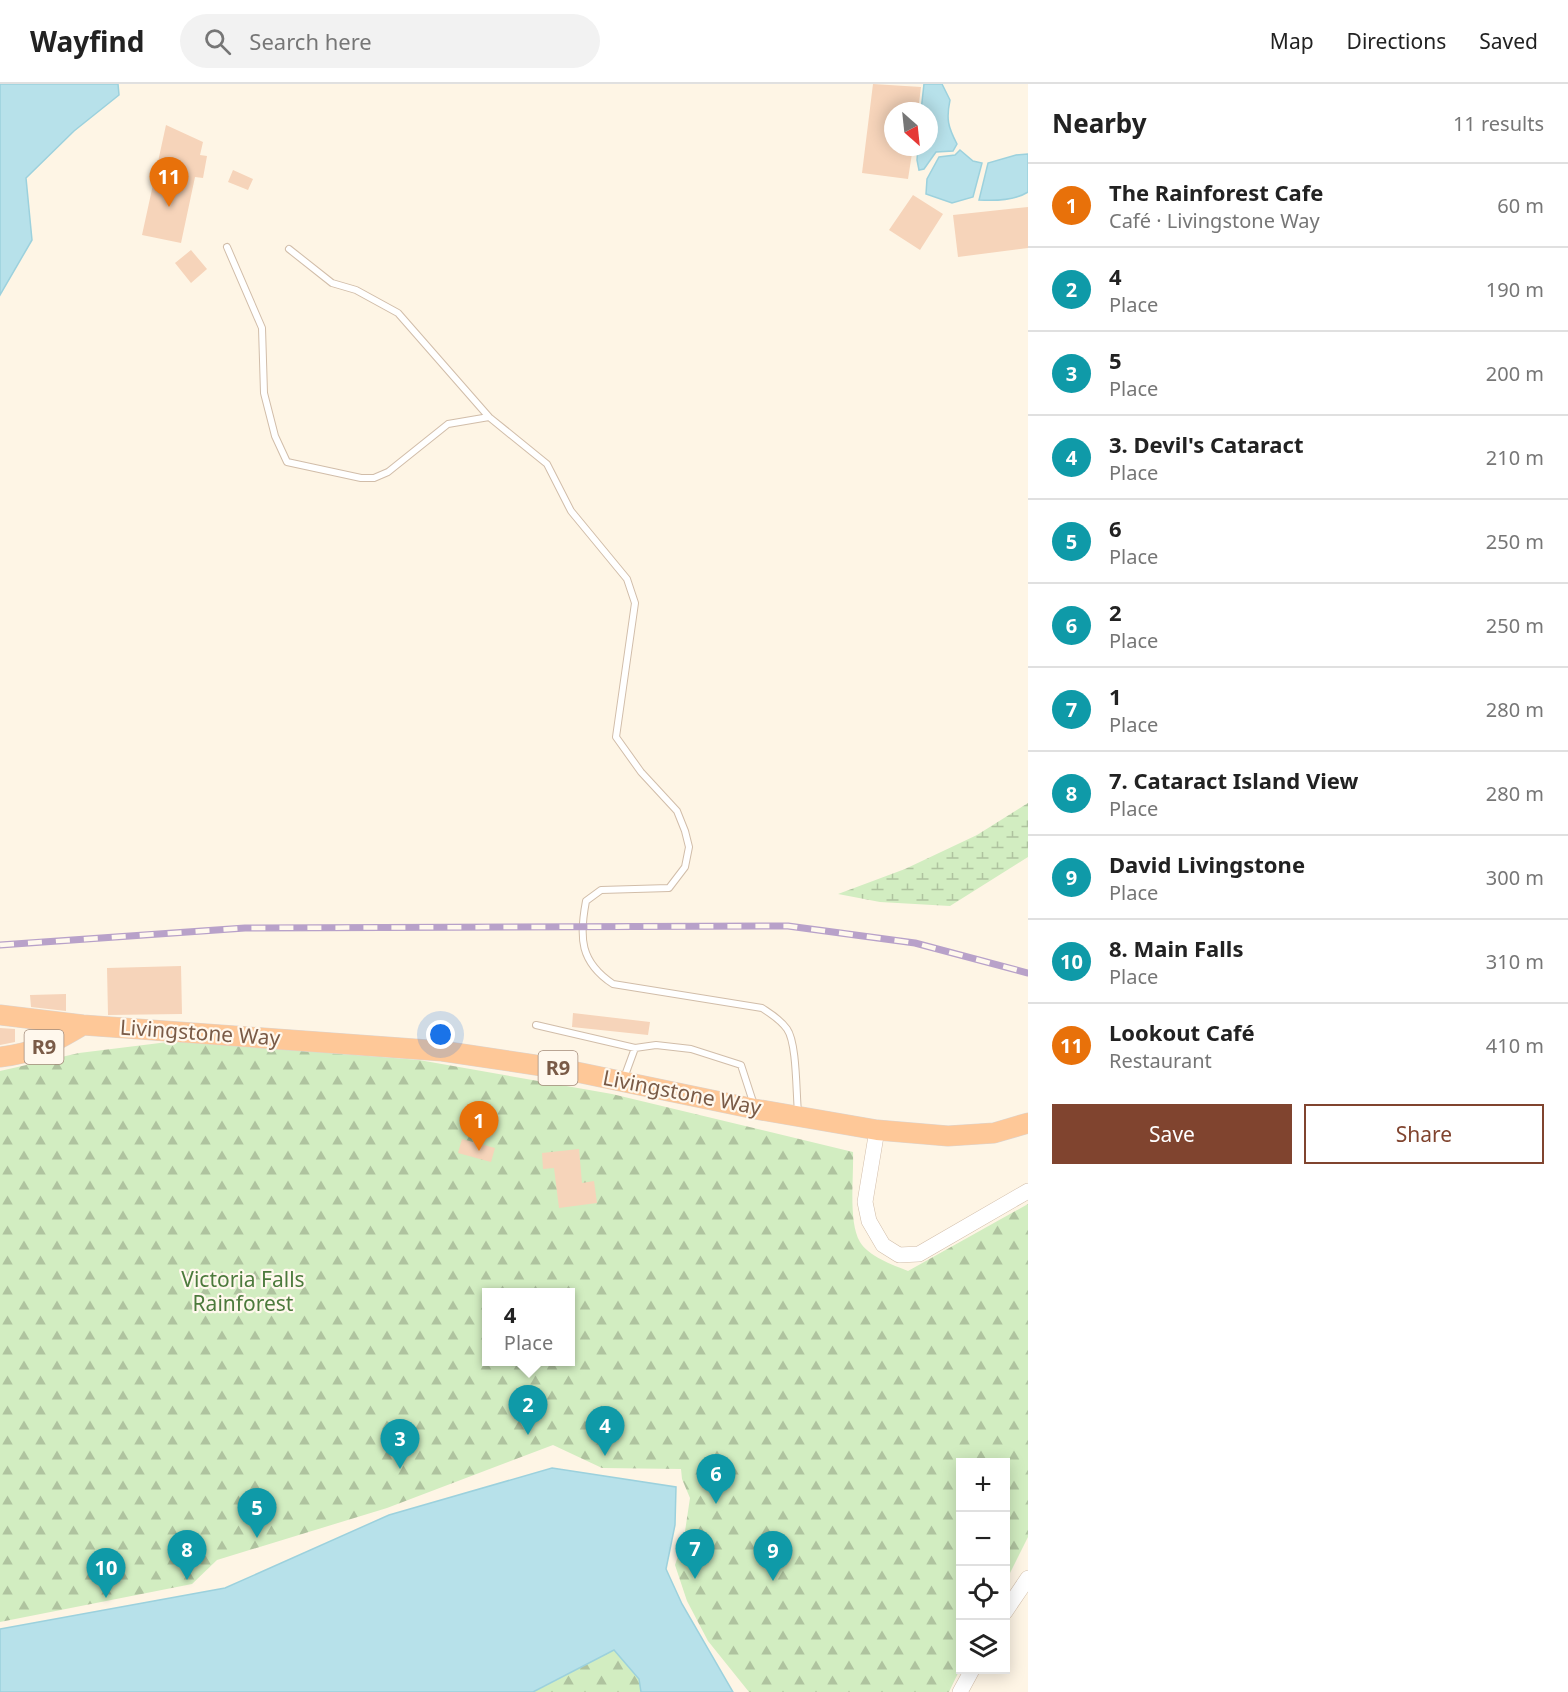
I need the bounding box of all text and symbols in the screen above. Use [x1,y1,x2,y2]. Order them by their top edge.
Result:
search box [180,14,600,68]
text: Wayfind [30,22,144,60]
icon: search [201,25,234,58]
text: Search here [249,26,372,56]
text: Map [1270,27,1314,55]
text: Directions [1347,27,1446,55]
text: Saved [1479,27,1538,55]
north arrow [884,102,938,156]
text: Nearby [1052,105,1147,141]
text: 11 results [1453,110,1544,137]
pin: 11 [150,158,188,207]
text: The Rainforest Cafe [1109,177,1323,207]
text: 1 [1066,192,1077,219]
text: 60 m [1497,192,1544,219]
text: Café · Livingstone Way [1109,207,1320,234]
text: 4 [1109,261,1122,291]
text: 2 [1066,276,1077,303]
text: 190 m [1486,276,1544,303]
text: Place [1109,291,1158,318]
text: 5 [1109,345,1122,375]
text: 3 [1066,360,1077,387]
text: 200 m [1486,360,1544,387]
text: Place [1109,375,1158,402]
text: 3. Devil's Cataract [1109,429,1303,459]
text: 4 [1066,444,1077,471]
text: 210 m [1486,444,1544,471]
text: Place [1109,459,1158,486]
text: 6 [1109,513,1122,543]
text: 5 [1066,528,1077,555]
text: 250 m [1486,528,1544,555]
text: Place [1109,543,1158,570]
text: 2 [1109,597,1122,627]
text: 6 [1066,612,1077,639]
text: 250 m [1486,612,1544,639]
text: Place [1109,627,1158,654]
text: 1 [1109,681,1122,711]
text: 7 [1066,696,1077,723]
text: 280 m [1486,696,1544,723]
text: Place [1109,711,1158,738]
text: 7. Cataract Island View [1109,765,1358,795]
text: 8 [1066,780,1077,807]
text: 280 m [1486,780,1544,807]
text: Place [1109,795,1158,822]
text: David Livingstone [1109,849,1305,879]
text: 9 [1066,864,1077,891]
text: 300 m [1486,864,1544,891]
text: Place [1109,879,1158,906]
text: 8. Main Falls [1109,933,1243,963]
text: 10 [1060,948,1083,975]
text: 310 m [1486,948,1544,975]
text: Place [1109,963,1158,990]
street label: Livingstone Way [119,1012,281,1052]
text: Lookout Café [1109,1017,1255,1047]
your location [426,1020,455,1049]
road number: R9 [24,1030,63,1064]
text: 11 [1060,1032,1083,1059]
text: 410 m [1486,1032,1544,1059]
text: Restaurant [1109,1047,1212,1074]
road number: R9 [538,1051,578,1085]
street label: Livingstone Way [601,1063,764,1121]
pin: 1 [460,1102,498,1151]
button: Save [1052,1104,1292,1164]
button: Share [1304,1104,1544,1164]
park label: Victoria Falls Rainforest [181,1265,305,1317]
popup [482,1288,575,1366]
text: 4 [504,1299,516,1329]
text: Place [504,1329,553,1356]
pin: 2 [508,1386,548,1435]
pin: 4 [586,1406,624,1456]
pin: 3 [380,1420,420,1469]
pin: 6 [696,1454,736,1504]
map controls [956,1458,1010,1674]
button: + [956,1458,1010,1512]
pin: 5 [238,1488,276,1538]
button: − [956,1512,1010,1566]
pin: 8 [168,1530,207,1580]
pin: 7 [676,1530,714,1579]
pin: 9 [754,1532,792,1581]
pin: 10 [86,1548,126,1598]
button: locate [956,1566,1010,1620]
button: layers [956,1620,1010,1674]

